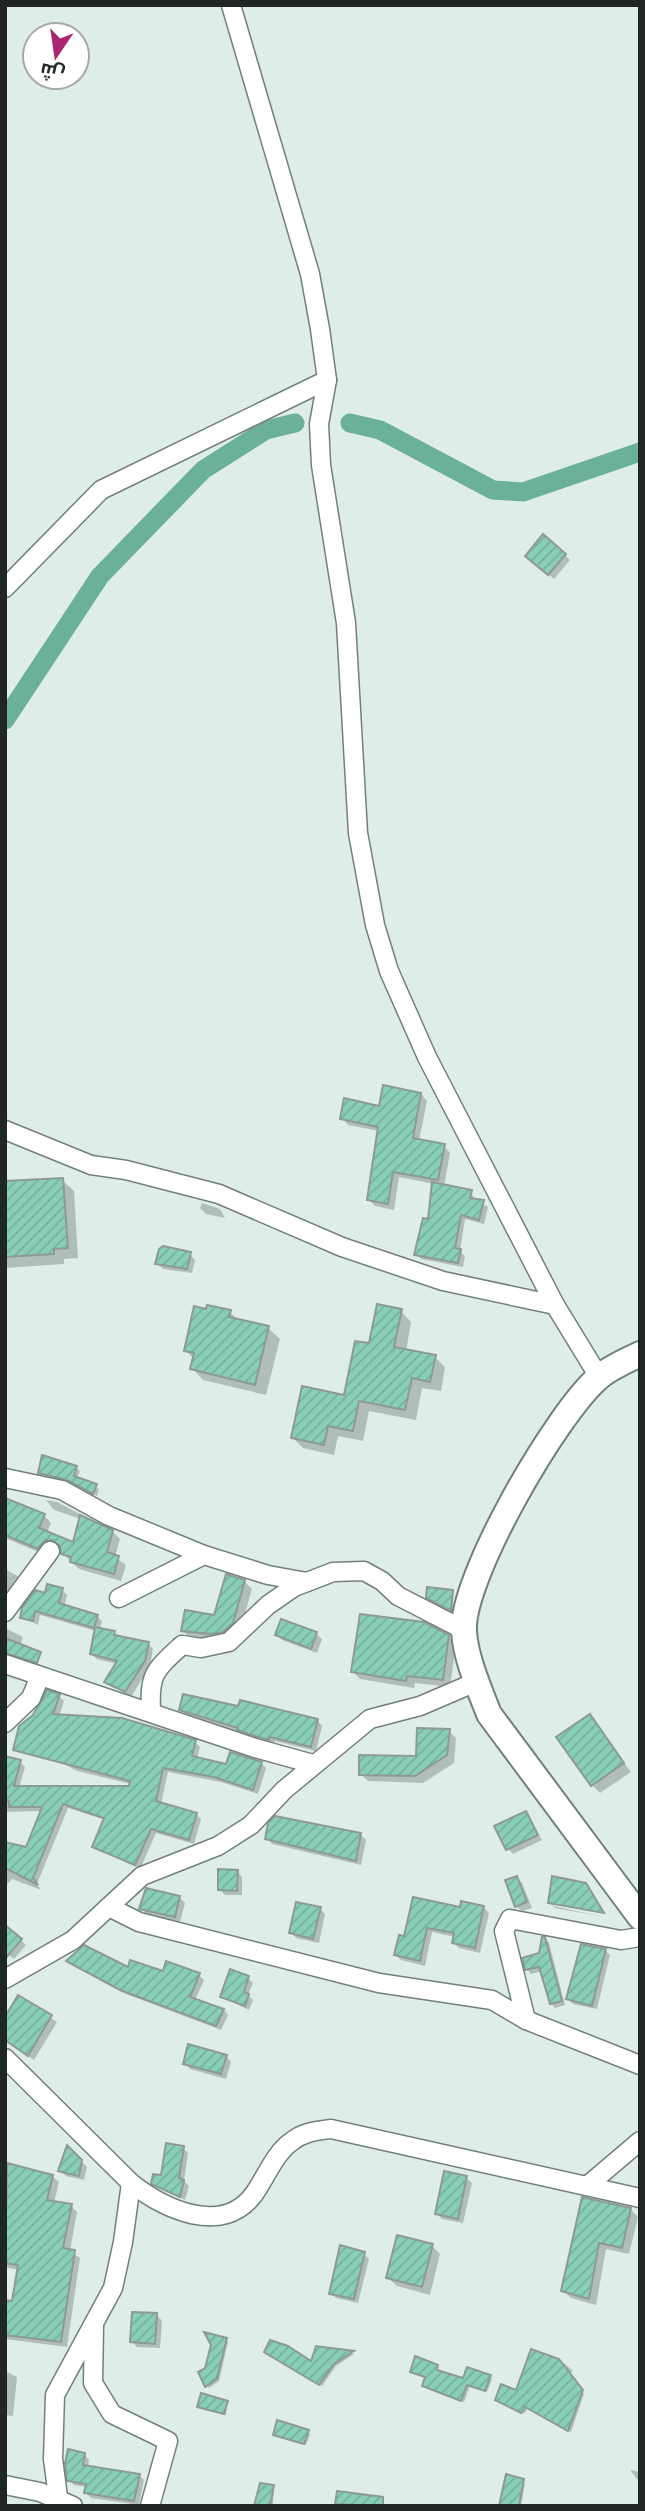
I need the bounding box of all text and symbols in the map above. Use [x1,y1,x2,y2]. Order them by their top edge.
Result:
north arrow [21,21,91,91]
text: ش [37,56,67,88]

